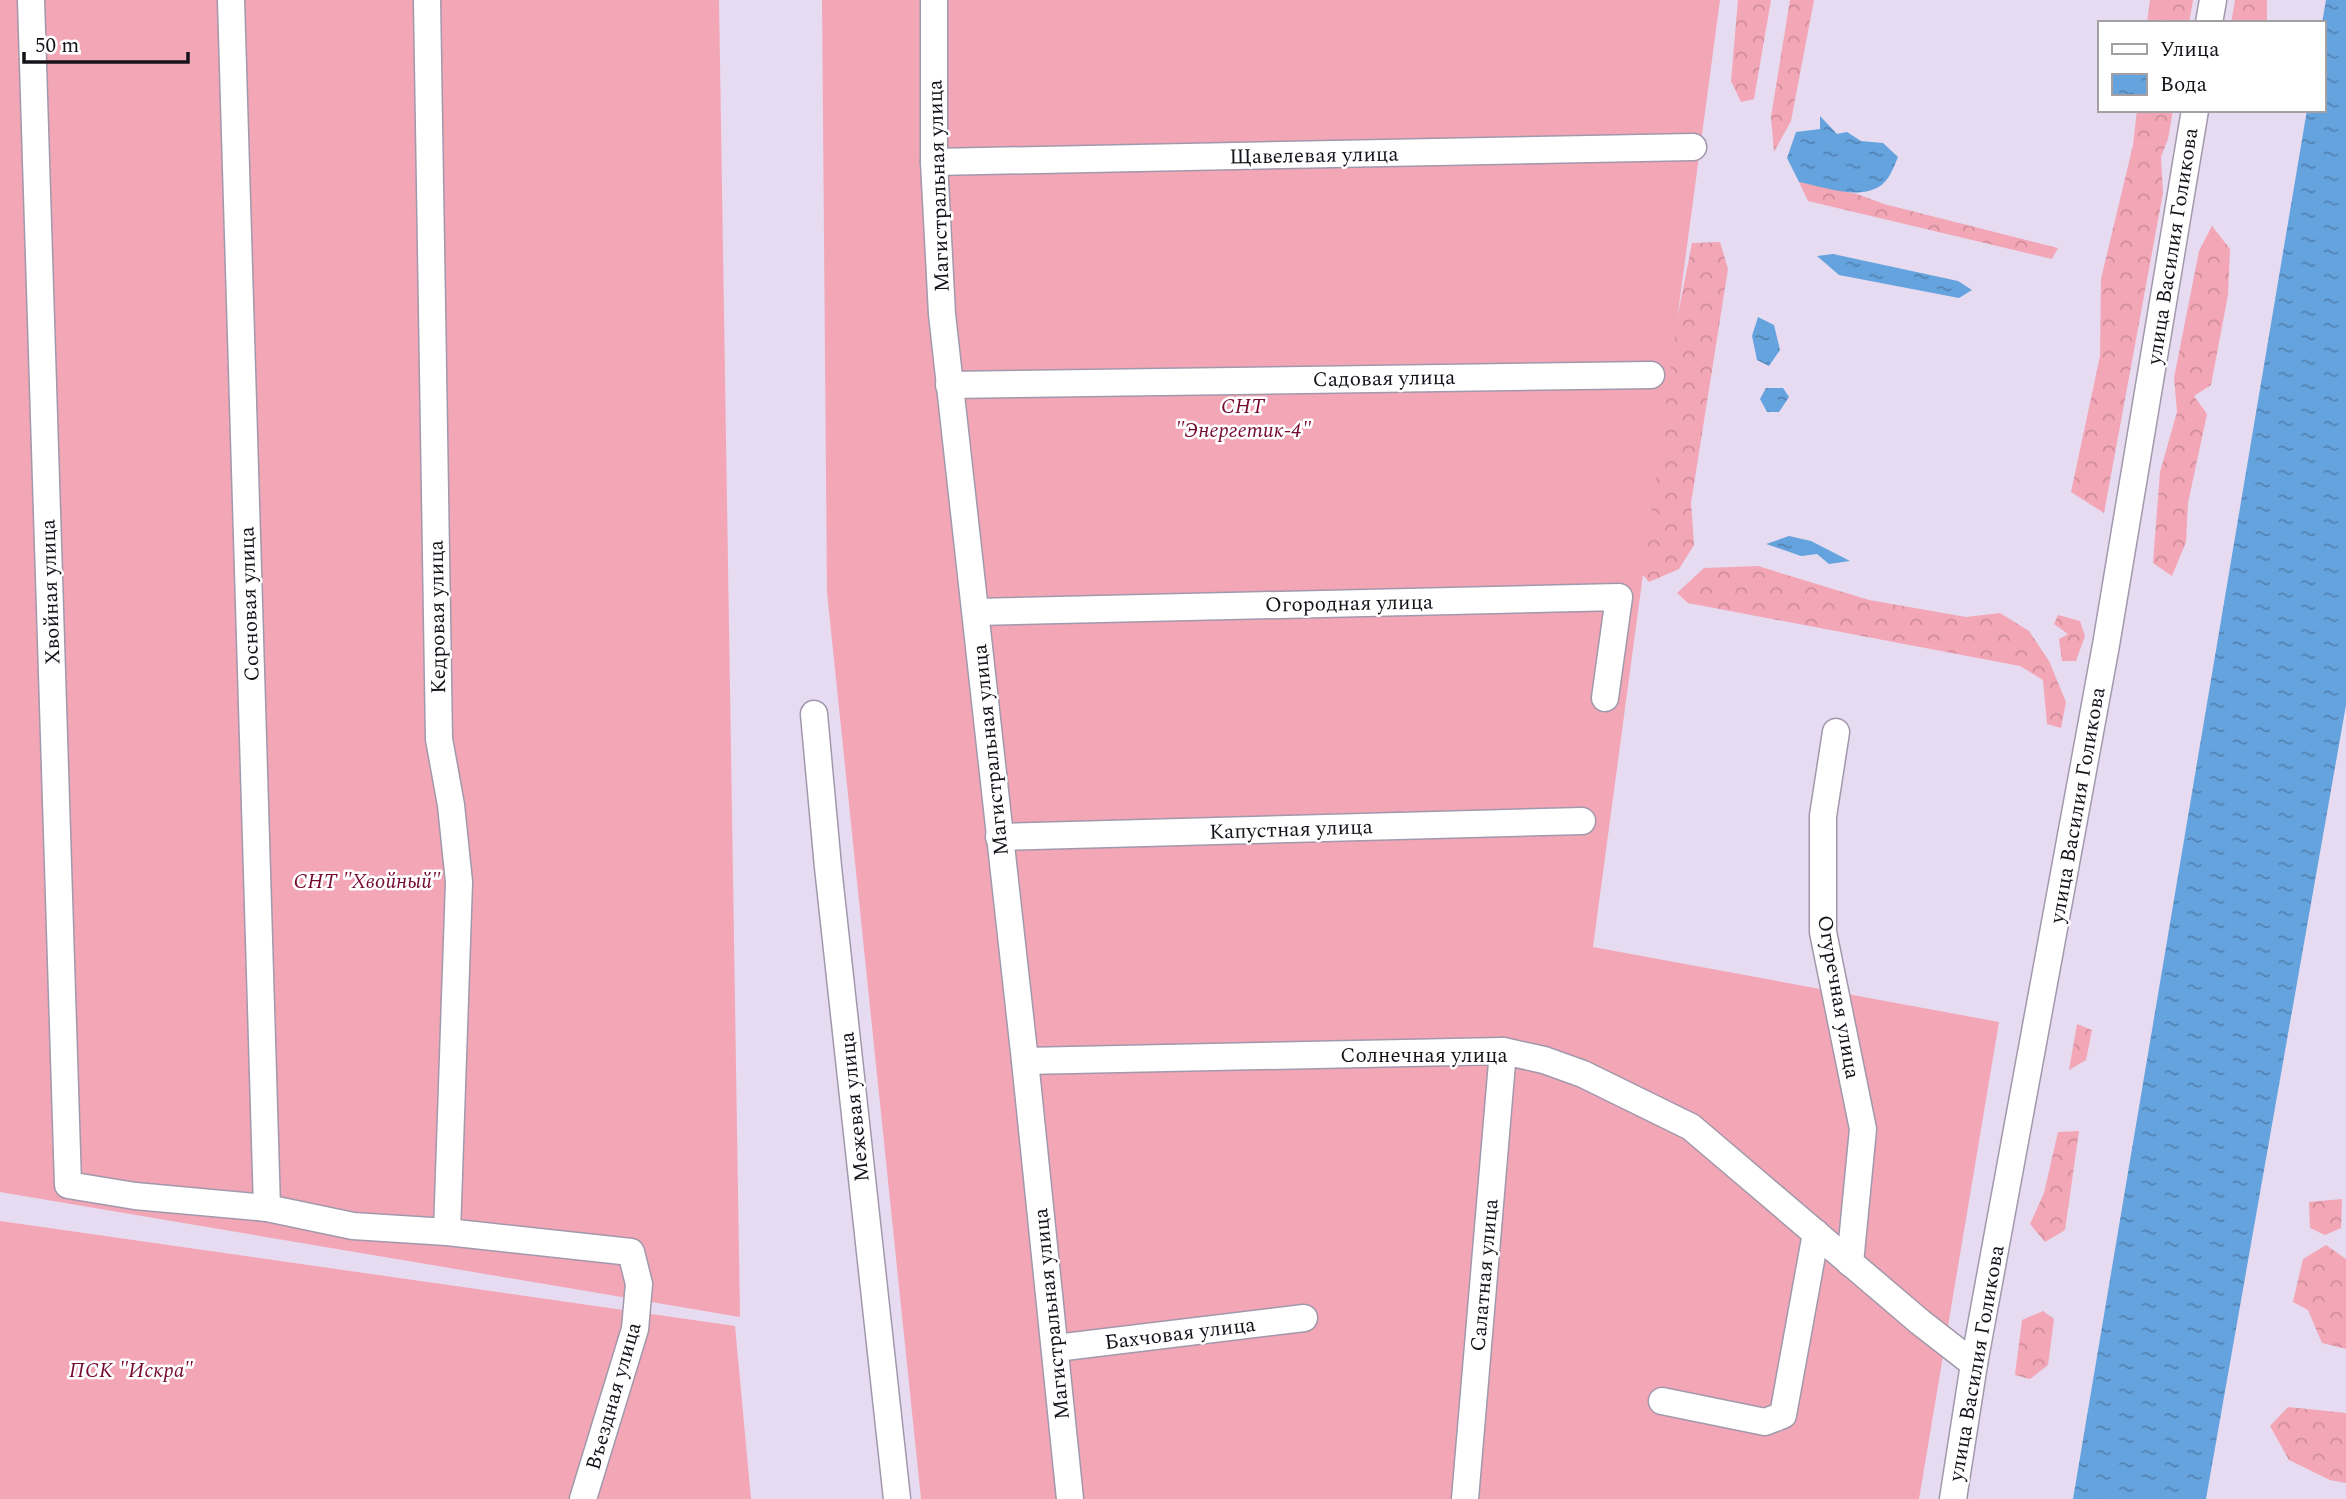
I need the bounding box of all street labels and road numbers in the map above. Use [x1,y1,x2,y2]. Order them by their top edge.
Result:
street label: Магистральная улица [919,78,959,293]
street label: улица Василия Голикова [2138,125,2208,368]
street label: Щавелевая улица [1229,139,1400,173]
street label: Садовая улица [1312,362,1456,396]
street label: Хвойная улица [32,518,70,665]
street label: Сосновая улица [231,525,269,682]
street label: Кедровая улица [421,539,455,694]
street label: Огородная улица [1265,587,1434,621]
street label: Магистральная улица [964,642,1018,857]
street label: улица Василия Голикова [2041,684,2115,927]
street label: Капустная улица [1209,811,1374,849]
street label: Огуречная улица [1808,913,1868,1082]
street label: Межевая улица [831,1030,879,1183]
street label: Солнечная улица [1340,1040,1509,1072]
street label: Салатная улица [1462,1197,1508,1353]
street label: Магистральная улица [1025,1206,1079,1421]
street label: улица Василия Голикова [1940,1242,2014,1485]
street label: Бахчовая улица [1103,1309,1258,1359]
street label: Въездная улица [578,1318,651,1474]

